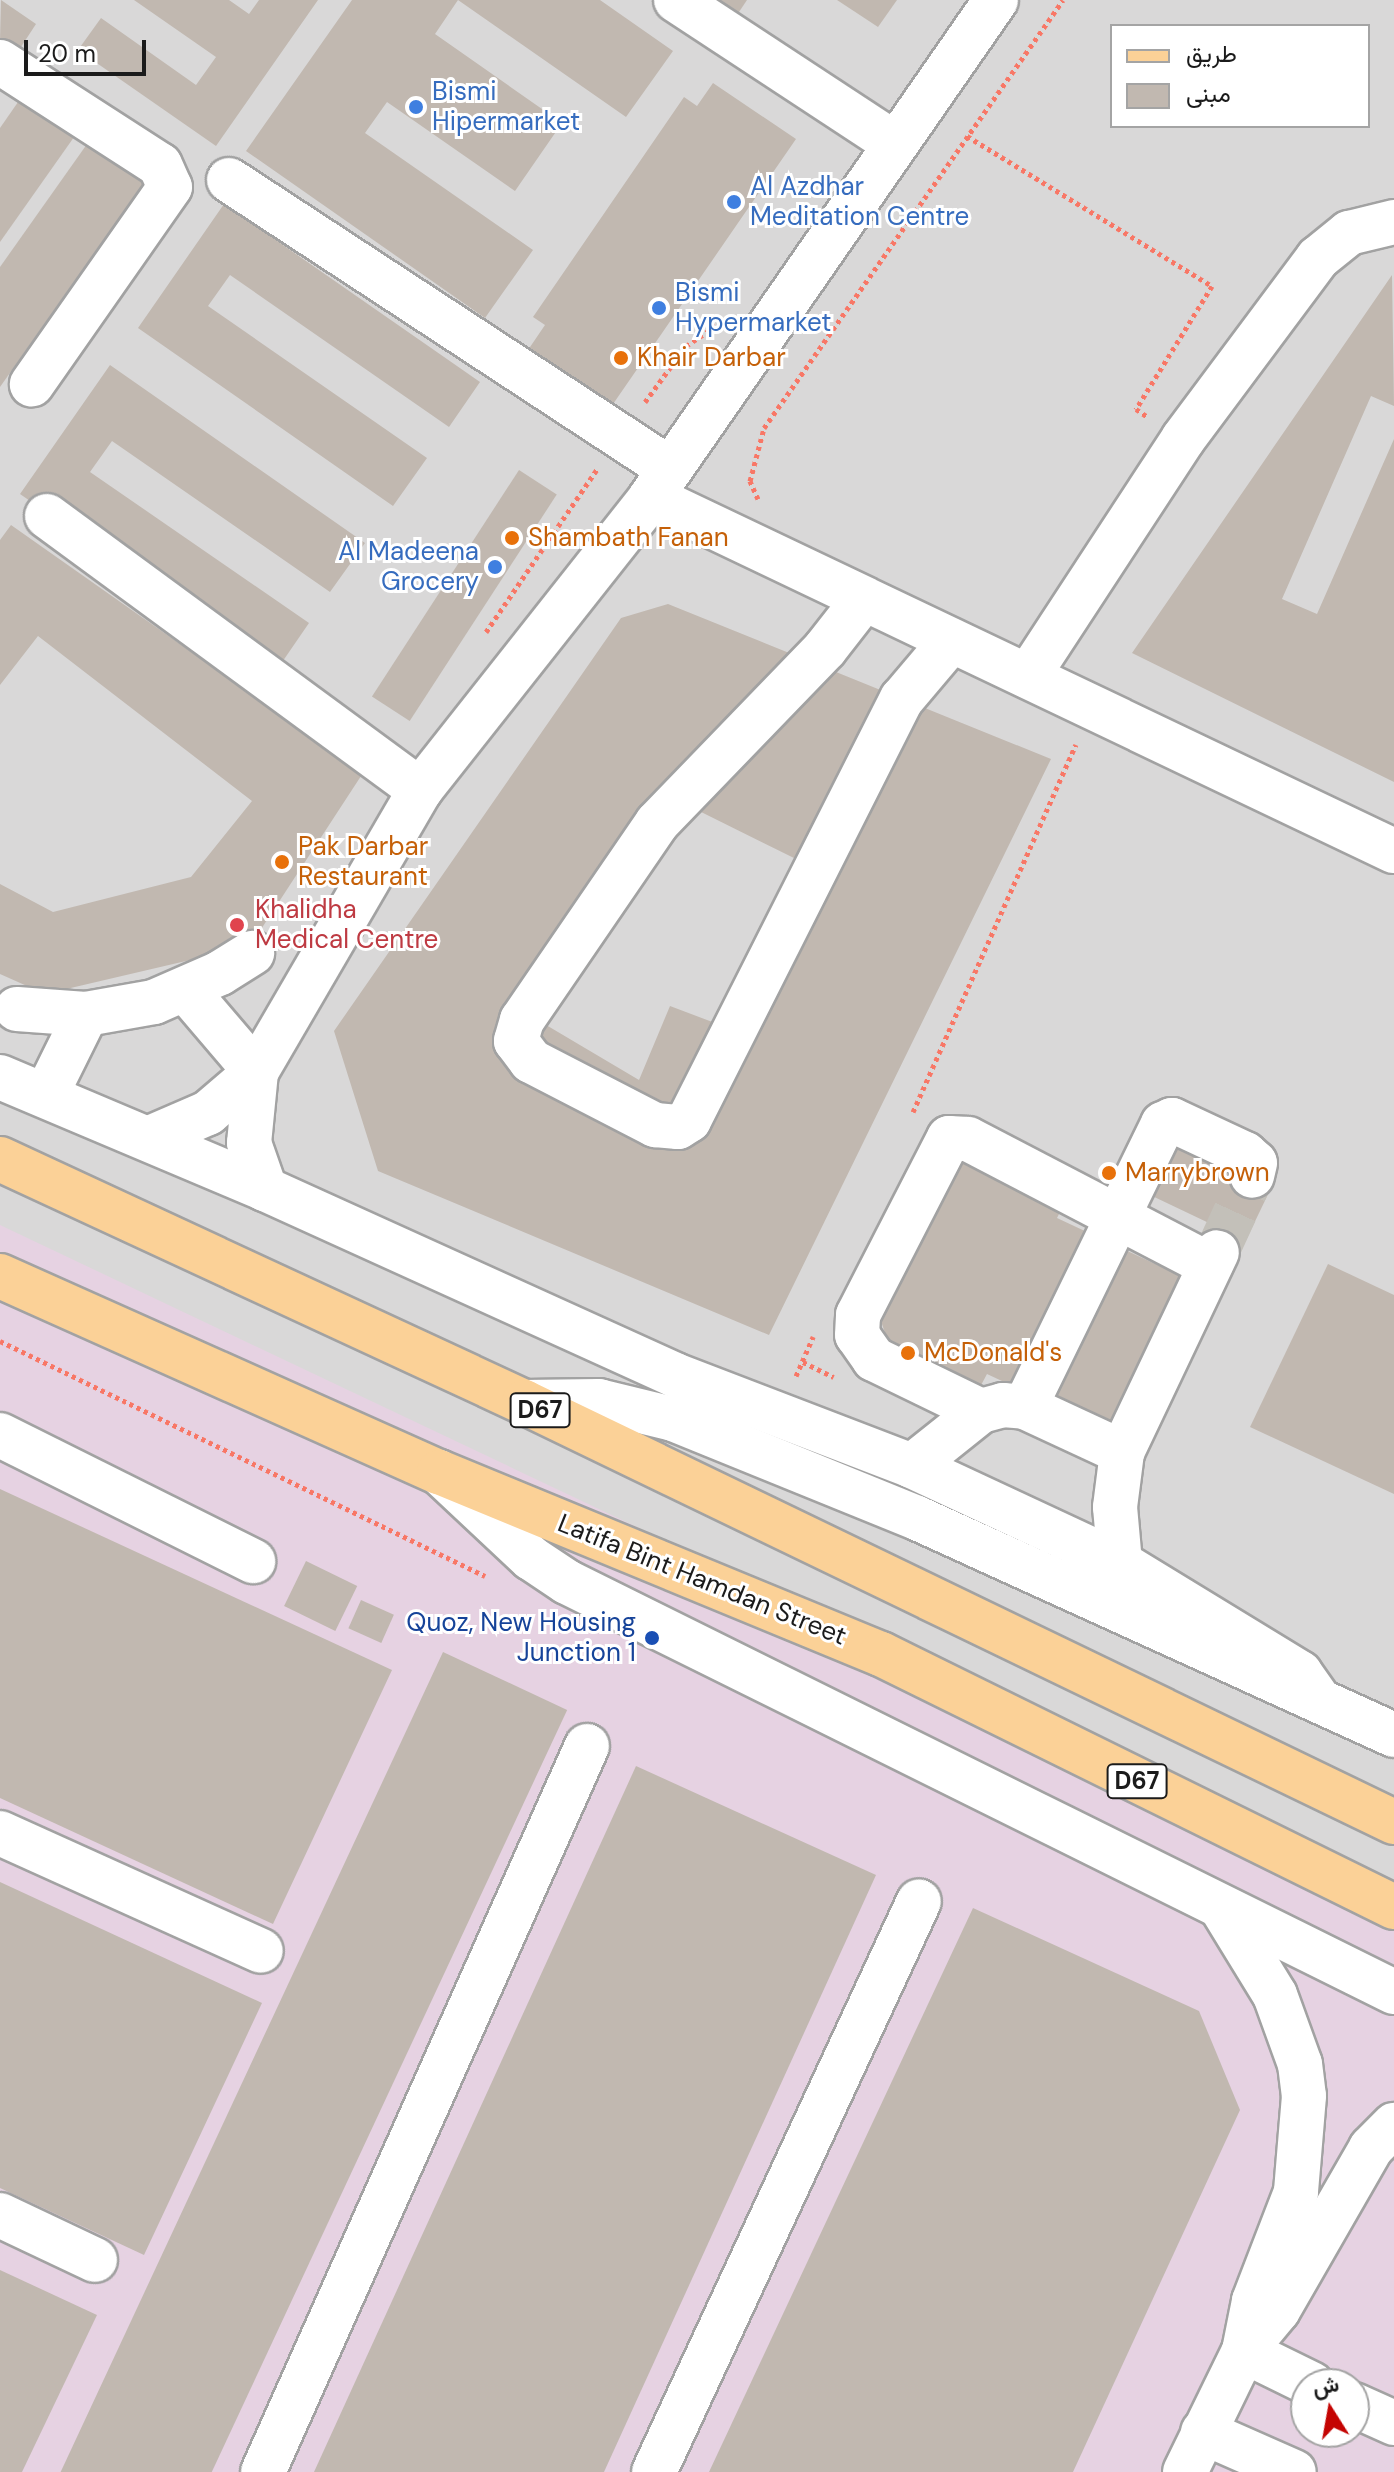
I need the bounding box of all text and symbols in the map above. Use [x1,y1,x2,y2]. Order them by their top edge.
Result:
scale bar [28,24,150,74]
legend [1110,24,1370,128]
text: 20 m [38,38,96,69]
text: طريق [1186,38,1237,69]
place label: Bismi Hipermarket [432,76,580,138]
text: مبنى [1186,78,1231,109]
marker: Bismi Hipermarket [407,98,425,116]
place label: Al Azdhar Meditation Centre [750,171,969,232]
marker: Al Azdhar Meditation Centre [725,193,743,211]
place label: Bismi Hypermarket [675,277,831,338]
marker: Bismi Hypermarket [650,299,668,317]
place label: Khair Darbar [637,342,786,374]
marker: Khair Darbar [612,349,630,367]
place label: Shambath Fanan [528,522,729,554]
marker: Shambath Fanan [503,529,521,547]
place label: Al Madeena Grocery [338,536,479,598]
marker: Al Madeena Grocery [486,558,504,576]
place label: Pak Darbar Restaurant [298,831,428,892]
marker: Pak Darbar Restaurant [273,853,291,871]
place label: Khalidha Medical Centre [255,894,438,956]
marker: Khalidha Medical Centre [226,914,248,936]
place label: Marrybrown [1125,1157,1270,1189]
marker: Marrybrown [1100,1164,1118,1182]
place label: McDonald's [924,1337,1062,1369]
marker: McDonald's [899,1344,917,1362]
road number: D67 [508,1390,572,1430]
street label: Latifa Bint Hamdan Street [553,1508,851,1652]
place label: Quoz, New Housing Junction 1 [406,1607,636,1668]
marker: Quoz, New Housing Junction 1 [643,1629,661,1647]
road number: D67 [1105,1761,1169,1801]
north arrow [1290,2368,1370,2448]
text: ش [1310,2369,1341,2403]

